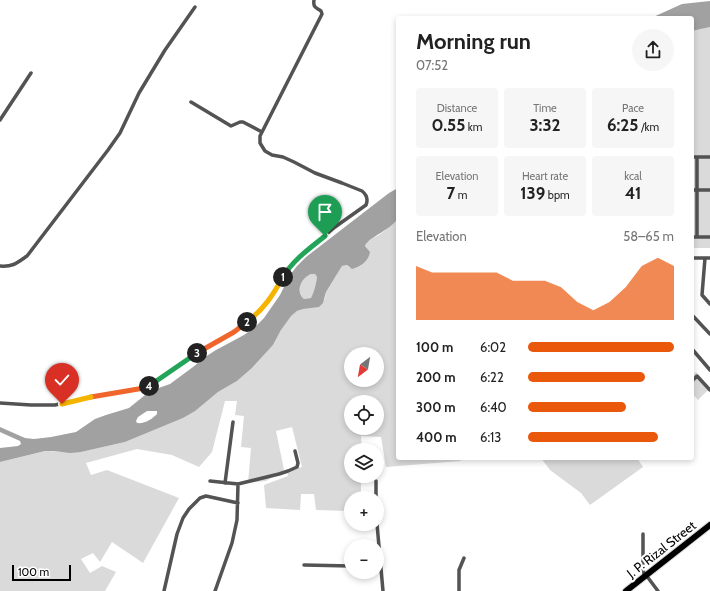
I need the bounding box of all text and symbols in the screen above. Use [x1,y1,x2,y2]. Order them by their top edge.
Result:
text: Morning run [416,28,531,55]
button: share [632,29,674,71]
text: 07:52 [416,57,448,73]
text: Distance [437,101,477,115]
text: Time [533,101,557,115]
text: Pace [622,101,644,115]
text: 0.55 [432,115,465,135]
text: 3:32 [529,115,561,135]
text: 6:25 [607,115,638,135]
text: km [465,120,482,134]
text: /km [638,120,659,134]
text: Elevation [436,169,478,183]
text: Heart rate [522,169,568,183]
text: kcal [624,169,642,183]
text: 7 [447,183,455,203]
text: 139 [520,183,545,203]
text: 41 [625,183,641,203]
text: m [455,188,467,202]
text: bpm [545,188,570,202]
pin [308,195,342,236]
icon: arrive [314,201,336,223]
text: Elevation [416,228,467,244]
text: 58–65 m [623,228,674,244]
pin: 1 [273,267,293,287]
text: 1 [281,270,285,284]
pin: 2 [237,312,257,332]
text: 2 [244,315,250,329]
text: 100 m [416,339,453,355]
text: 6:02 [480,339,506,355]
pin: 3 [187,343,207,363]
text: 3 [194,346,200,360]
north arrow [344,347,384,387]
map controls [344,347,384,579]
pin [45,363,79,404]
icon: check [51,369,73,391]
text: 200 m [416,369,455,385]
text: 6:22 [480,369,504,385]
pin: 4 [139,376,159,396]
text: 4 [146,379,152,393]
button: locate [344,395,384,435]
text: 300 m [416,399,456,415]
text: 6:40 [480,399,507,415]
text: 400 m [416,429,457,445]
text: 6:13 [480,429,501,445]
button: layers [344,443,384,483]
button: + [344,491,384,531]
street label: J. P. Rizal Street [622,517,699,582]
button: − [344,539,384,579]
scale bar [12,563,71,582]
text: 100 m [18,565,49,579]

